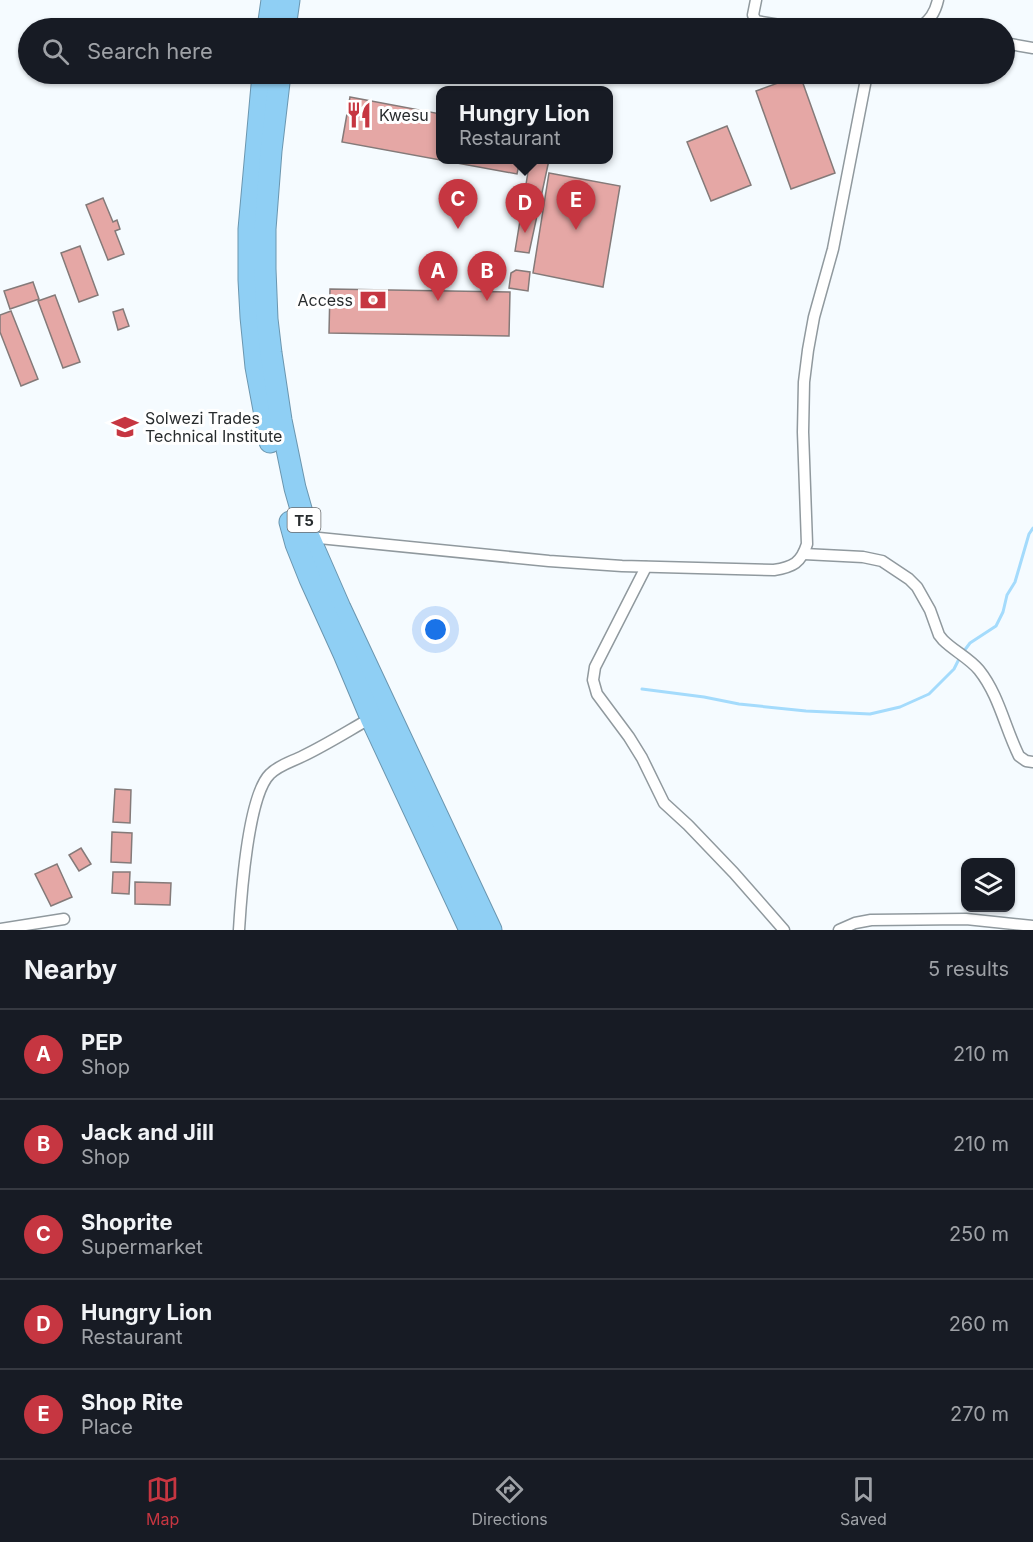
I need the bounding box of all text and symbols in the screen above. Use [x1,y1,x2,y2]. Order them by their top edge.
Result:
search box [18,18,1015,84]
icon: search [39,35,72,68]
text: Search here [87,38,213,64]
popup [436,86,613,164]
restaurant icon: Kwesu [344,100,374,130]
text: Hungry Lion [459,100,590,126]
place label: Kwesu [379,105,429,125]
text: Restaurant [459,126,561,150]
pin: C [438,180,478,229]
pin: E [556,180,596,230]
pin: D [506,184,544,233]
pin: A [418,252,458,301]
pin: B [468,252,506,301]
bank icon: Access [358,285,388,315]
place label: Access [297,290,353,310]
place label: Solwezi Trades Technical Institute [145,408,282,446]
school or university icon: Solwezi Trades Technical Institute [110,412,140,442]
road number: T5 [288,508,320,532]
your location [421,615,450,644]
map controls [961,858,1015,912]
button: layers [961,858,1015,912]
text: Nearby [24,954,117,985]
text: 5 results [928,957,1009,981]
text: PEP [81,1029,123,1055]
text: A [36,1042,51,1066]
text: 210 m [953,1042,1009,1066]
text: Shop [81,1055,130,1079]
text: Jack and Jill [81,1119,214,1145]
text: B [37,1132,50,1156]
text: 210 m [953,1132,1009,1156]
text: Shop [81,1145,130,1169]
text: Shoprite [81,1209,173,1235]
text: C [36,1222,51,1246]
text: 250 m [949,1222,1009,1246]
text: Supermarket [81,1235,203,1259]
text: Hungry Lion [81,1299,212,1325]
text: D [36,1312,51,1336]
text: 260 m [949,1312,1009,1336]
text: Restaurant [81,1325,183,1349]
text: Shop Rite [81,1389,183,1415]
text: E [37,1402,50,1426]
text: 270 m [950,1402,1009,1426]
text: Place [81,1415,133,1439]
tab: Map [146,1473,179,1529]
tab: Directions [472,1473,548,1529]
tab: Saved [840,1473,887,1529]

